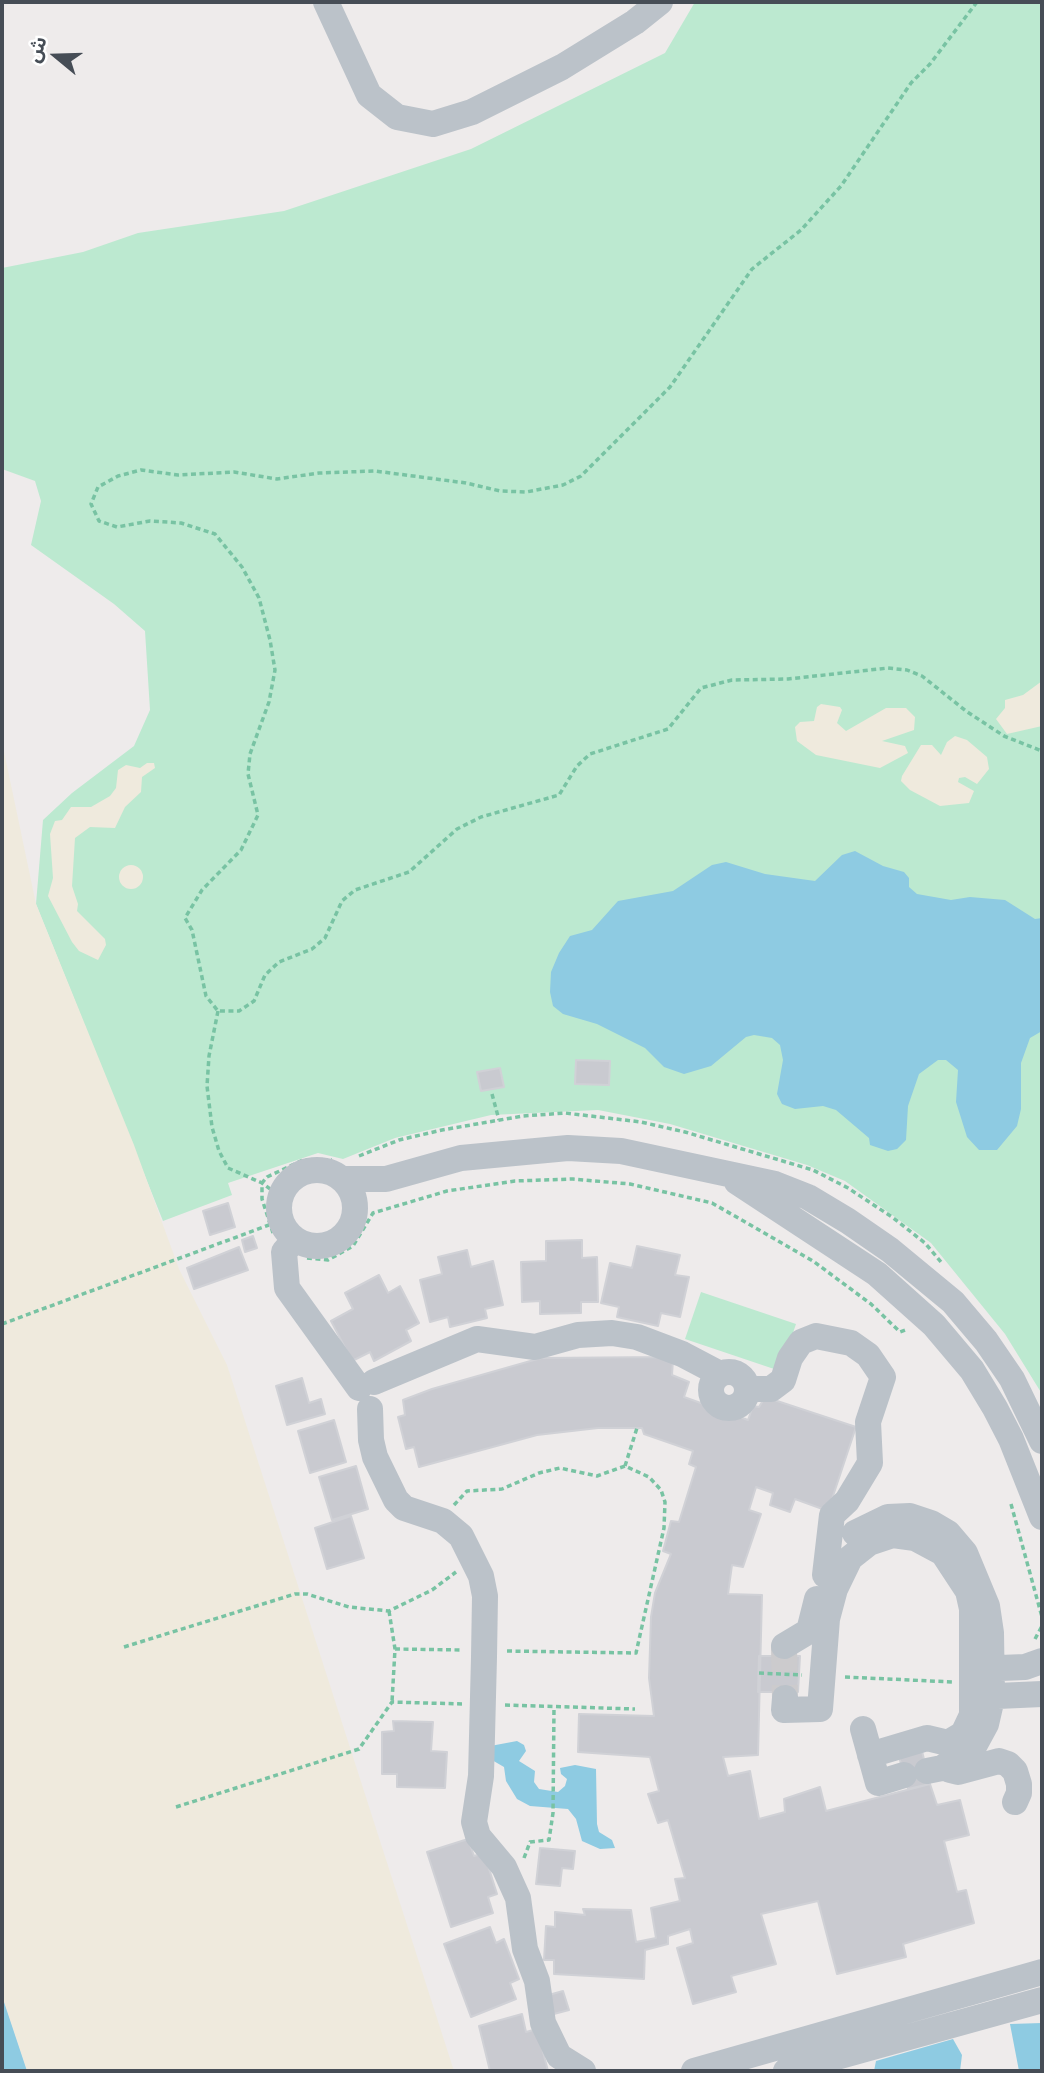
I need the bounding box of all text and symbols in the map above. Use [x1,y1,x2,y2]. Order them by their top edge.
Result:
north arrow [21,21,91,91]
text: ش [21,33,52,65]

